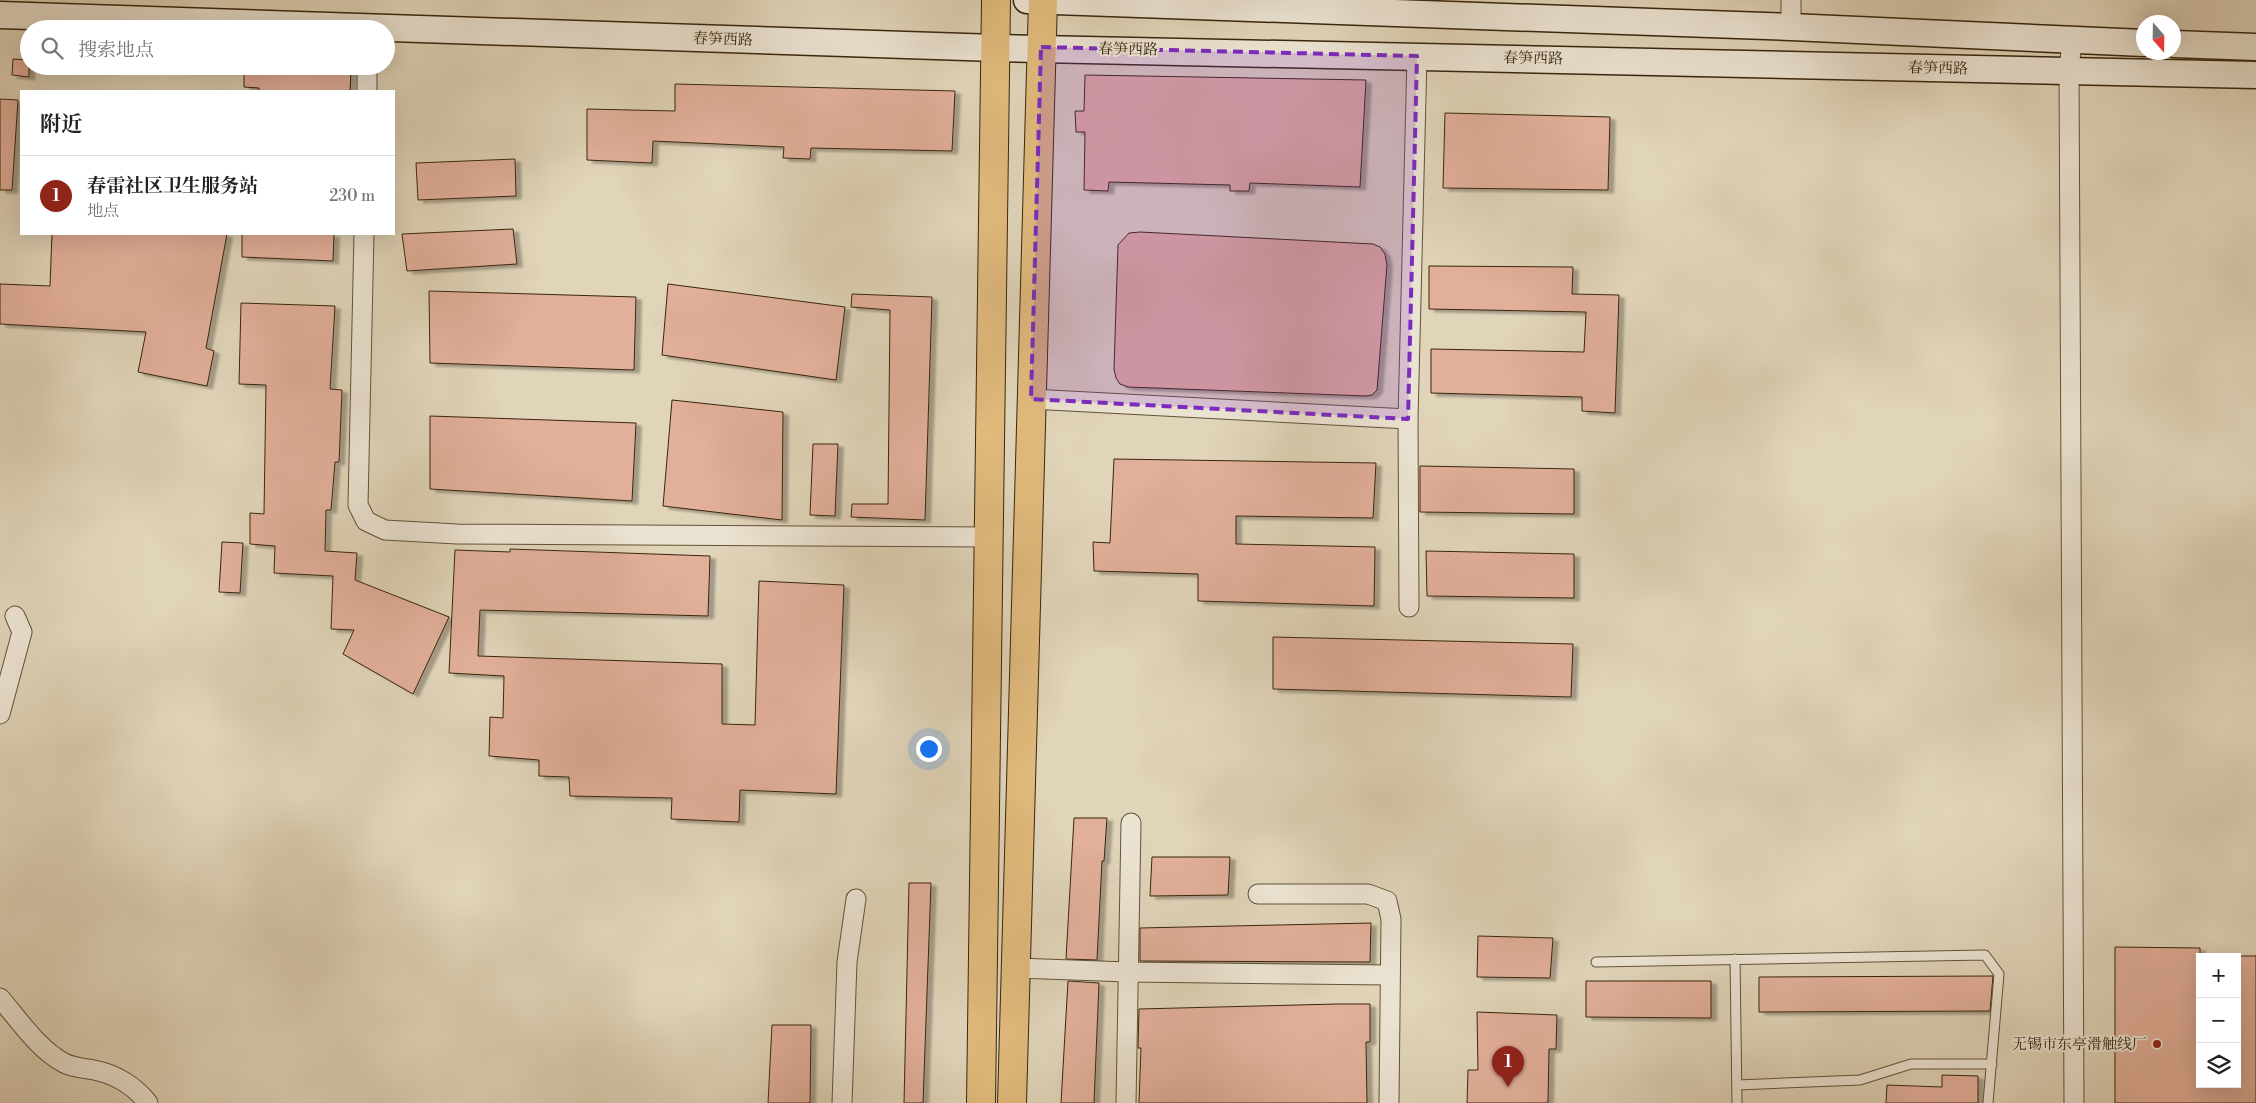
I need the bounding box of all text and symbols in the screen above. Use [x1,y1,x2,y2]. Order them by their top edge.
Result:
north arrow [2136,15,2181,60]
search box [20,20,395,75]
street label: 春笋西路 [693,29,753,50]
icon: search [38,34,66,62]
text: 搜索地点 [78,38,154,62]
street label: 春笋西路 [1098,39,1158,60]
street label: 春笋西路 [1503,48,1563,69]
street label: 春笋西路 [1908,58,1968,79]
text: 附近 [40,112,82,138]
text: 春雷社区卫生服务站 [87,174,258,198]
text: 1 [52,186,60,206]
text: 230 m [329,186,375,206]
text: 地点 [87,201,119,221]
your location [916,736,942,762]
map controls [2196,953,2241,1088]
button: + [2196,953,2241,998]
button: − [2196,998,2241,1043]
place label: 无锡市东亭滑触线厂 [2012,1035,2147,1054]
marker: 无锡市东亭滑触线厂 [2151,1038,2163,1050]
button: layers [2196,1043,2241,1088]
pin: 1 [1492,1046,1524,1087]

